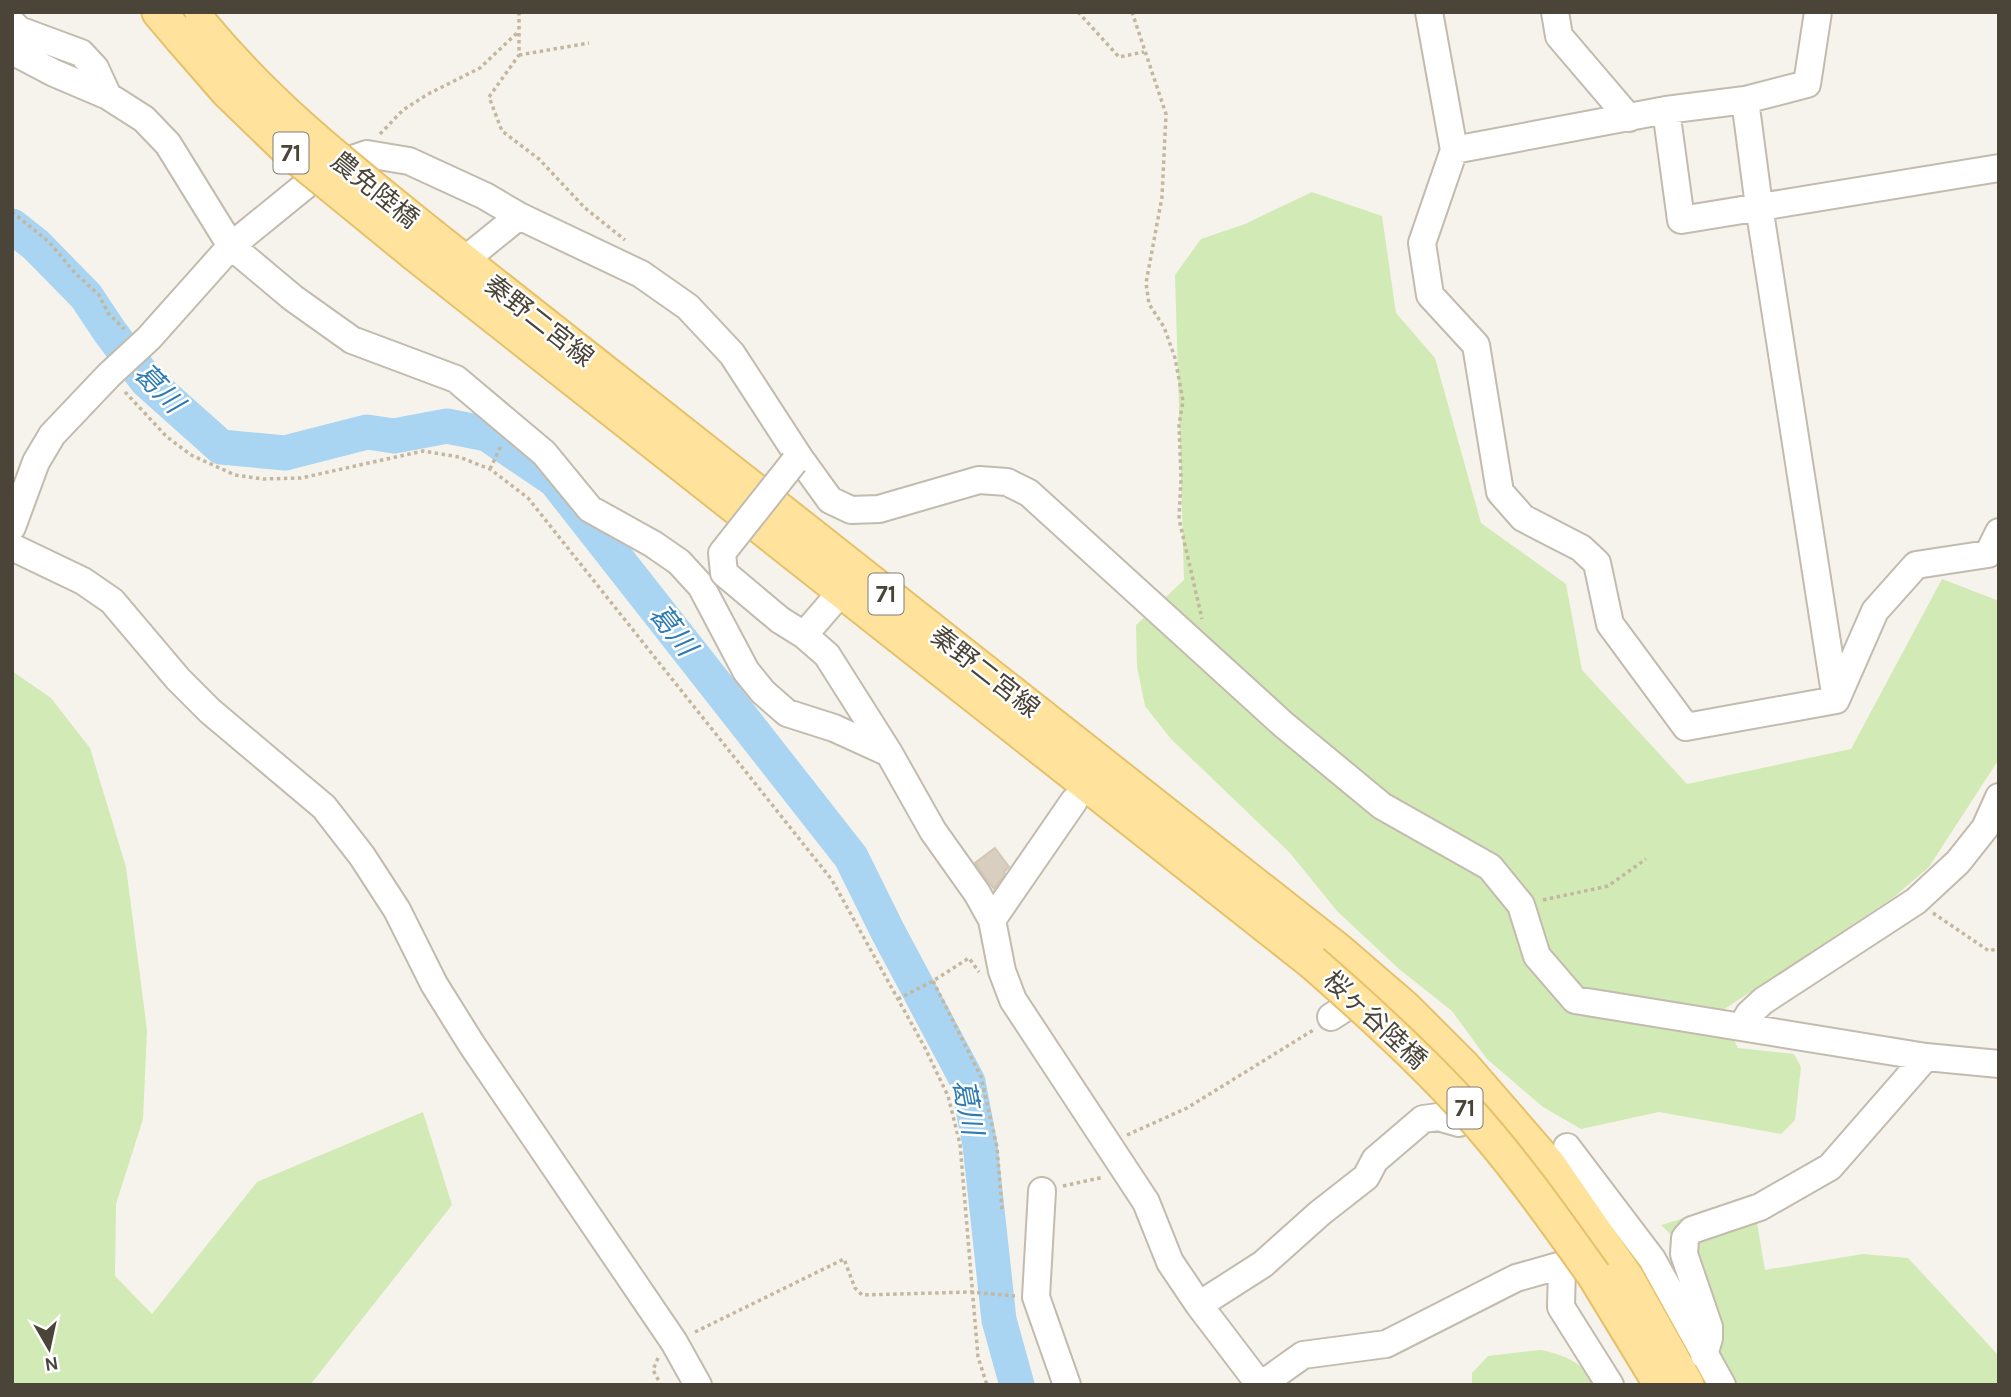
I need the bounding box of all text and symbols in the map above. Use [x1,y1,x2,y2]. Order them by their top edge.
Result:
road number: 71 [274,132,308,174]
street label: 農免陸橋 [325,145,425,235]
street label: 秦野二宮線 [478,269,600,373]
water label: 葛川 [128,356,192,422]
road number: 71 [868,574,903,614]
water label: 葛川 [643,598,705,665]
street label: 秦野二宮線 [924,620,1046,724]
street label: 桜ヶ谷陸橋 [1317,964,1433,1076]
water label: 葛川 [946,1076,990,1141]
road number: 71 [1448,1088,1482,1128]
north arrow [14,1313,84,1383]
text: N [43,1352,60,1376]

